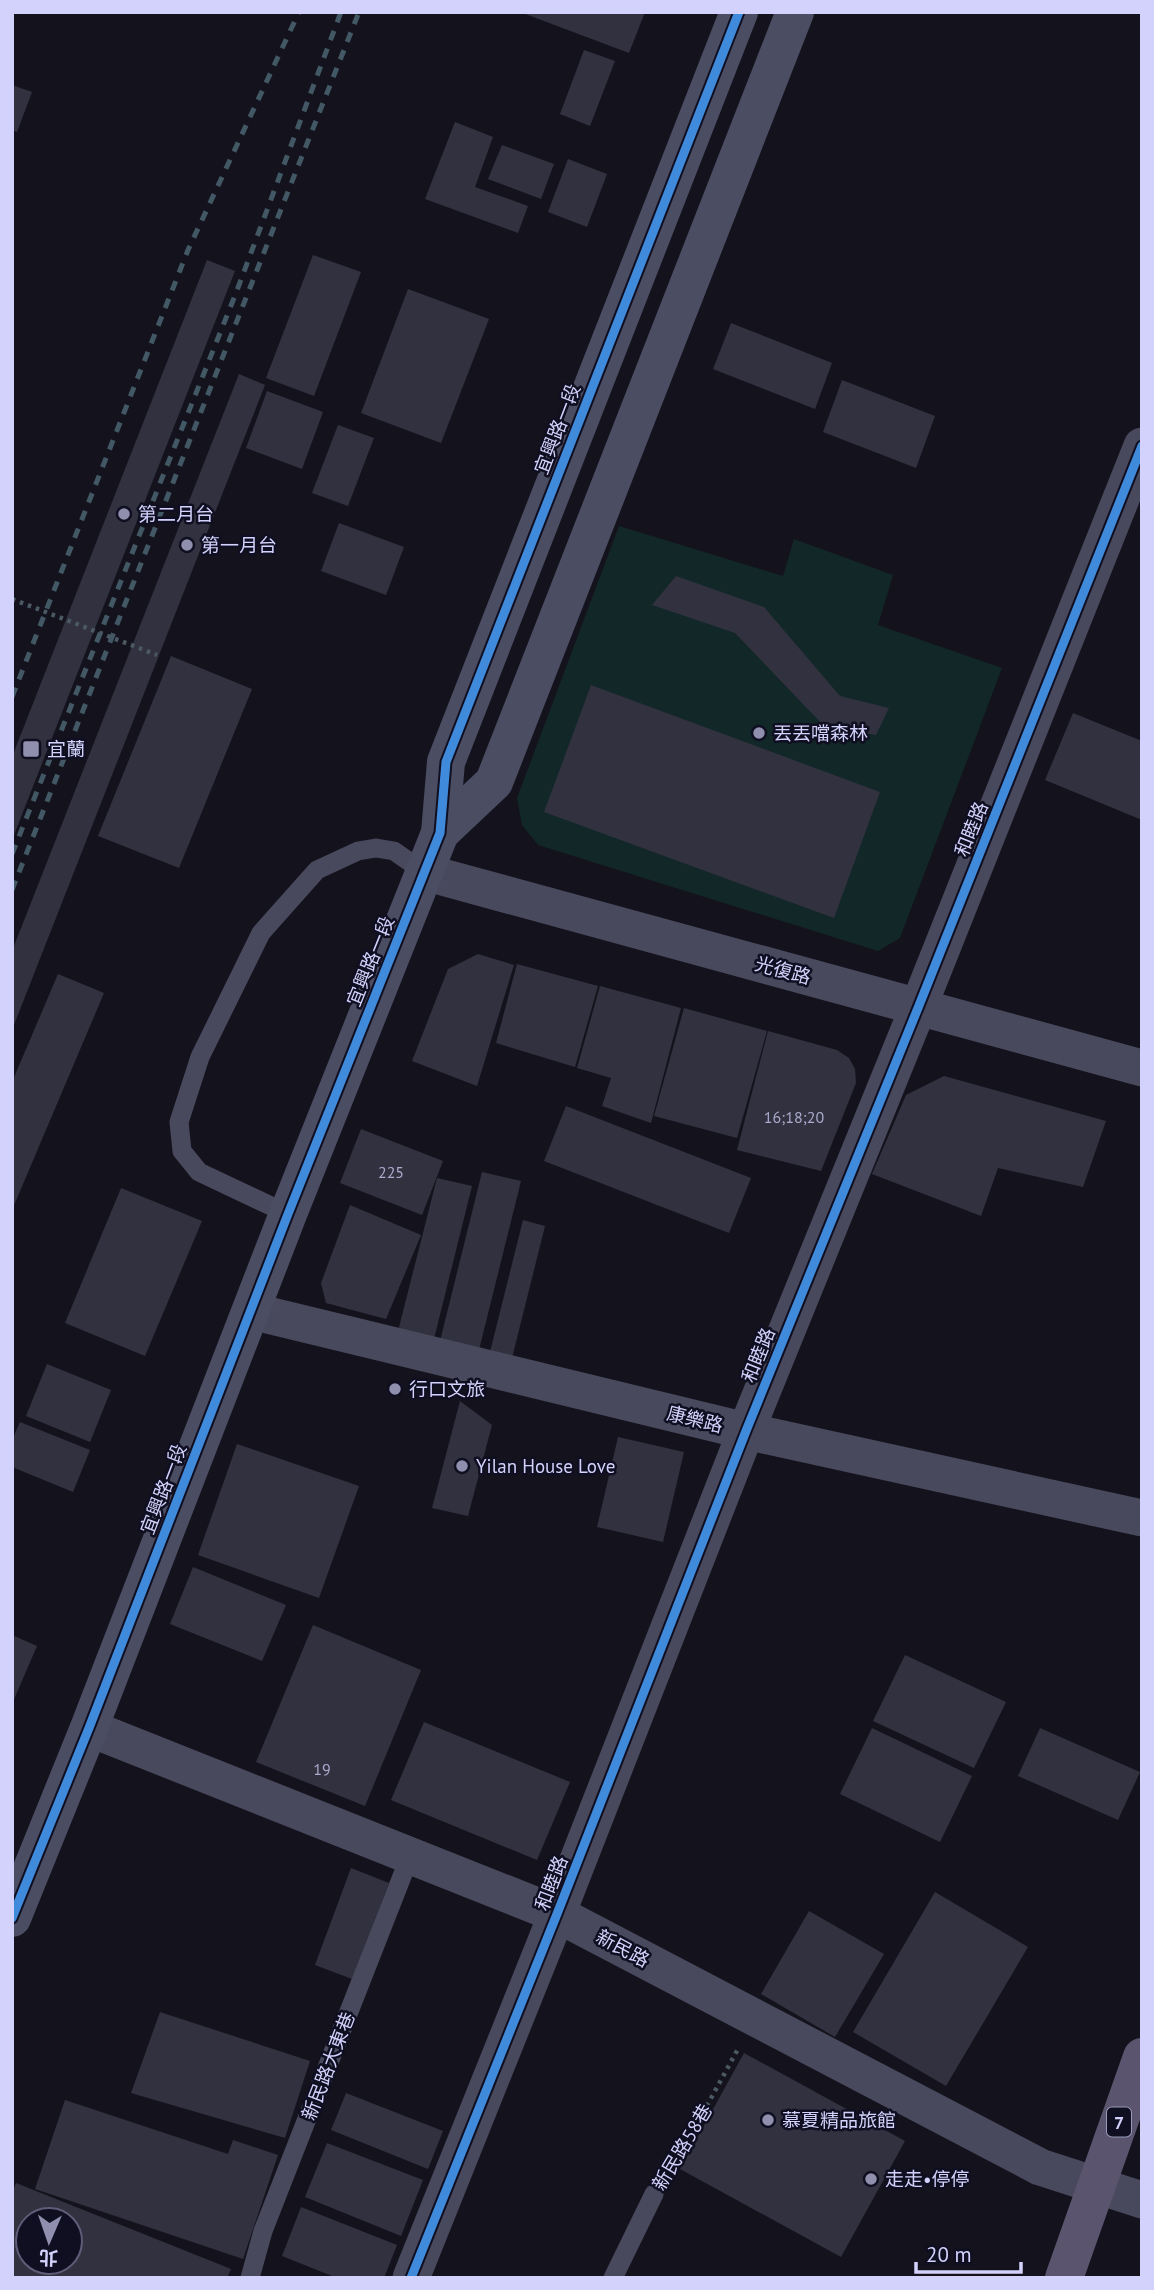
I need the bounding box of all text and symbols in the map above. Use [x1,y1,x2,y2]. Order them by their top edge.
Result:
street label: 宜興路一段 [529,380,585,478]
place label: 第二月台 [138,502,214,526]
marker: 第二月台 [116,506,132,522]
place label: 第一月台 [201,533,277,557]
marker: 第一月台 [179,537,195,553]
place label: 丟丟噹森林 [773,721,868,745]
marker: 丟丟噹森林 [751,725,767,741]
place label: 宜蘭 [47,737,85,761]
marker: 宜蘭 [21,739,41,759]
street label: 和睦路 [949,798,993,860]
street label: 宜興路一段 [341,912,399,1010]
street label: 光復路 [752,951,814,989]
house number: 16;18;20 [764,1107,825,1127]
house number: 225 [378,1162,404,1182]
street label: 和睦路 [736,1324,780,1386]
place label: 行口文旅 [409,1377,485,1401]
marker: 行口文旅 [387,1381,403,1397]
street label: 康樂路 [664,1400,726,1438]
street label: 宜興路一段 [135,1440,191,1538]
place label: Yilan House Love [476,1454,615,1478]
marker: Yilan House Love [454,1458,470,1474]
house number: 19 [313,1759,331,1779]
street label: 和睦路 [530,1852,572,1914]
street label: 新民路 [592,1924,654,1972]
street label: 新民路大東巷 [296,2008,360,2124]
street label: 新民路58巷 [647,2099,717,2195]
place label: 慕夏精品旅館 [782,2108,896,2132]
road number: 7 [1107,2108,1131,2136]
marker: 慕夏精品旅館 [760,2112,776,2128]
place label: 走走•停停 [885,2167,970,2191]
marker: 走走•停停 [863,2171,879,2187]
north arrow [14,2206,84,2276]
scale bar [916,2230,1021,2274]
text: 20 m [926,2241,972,2268]
text: 北 [38,2246,58,2270]

